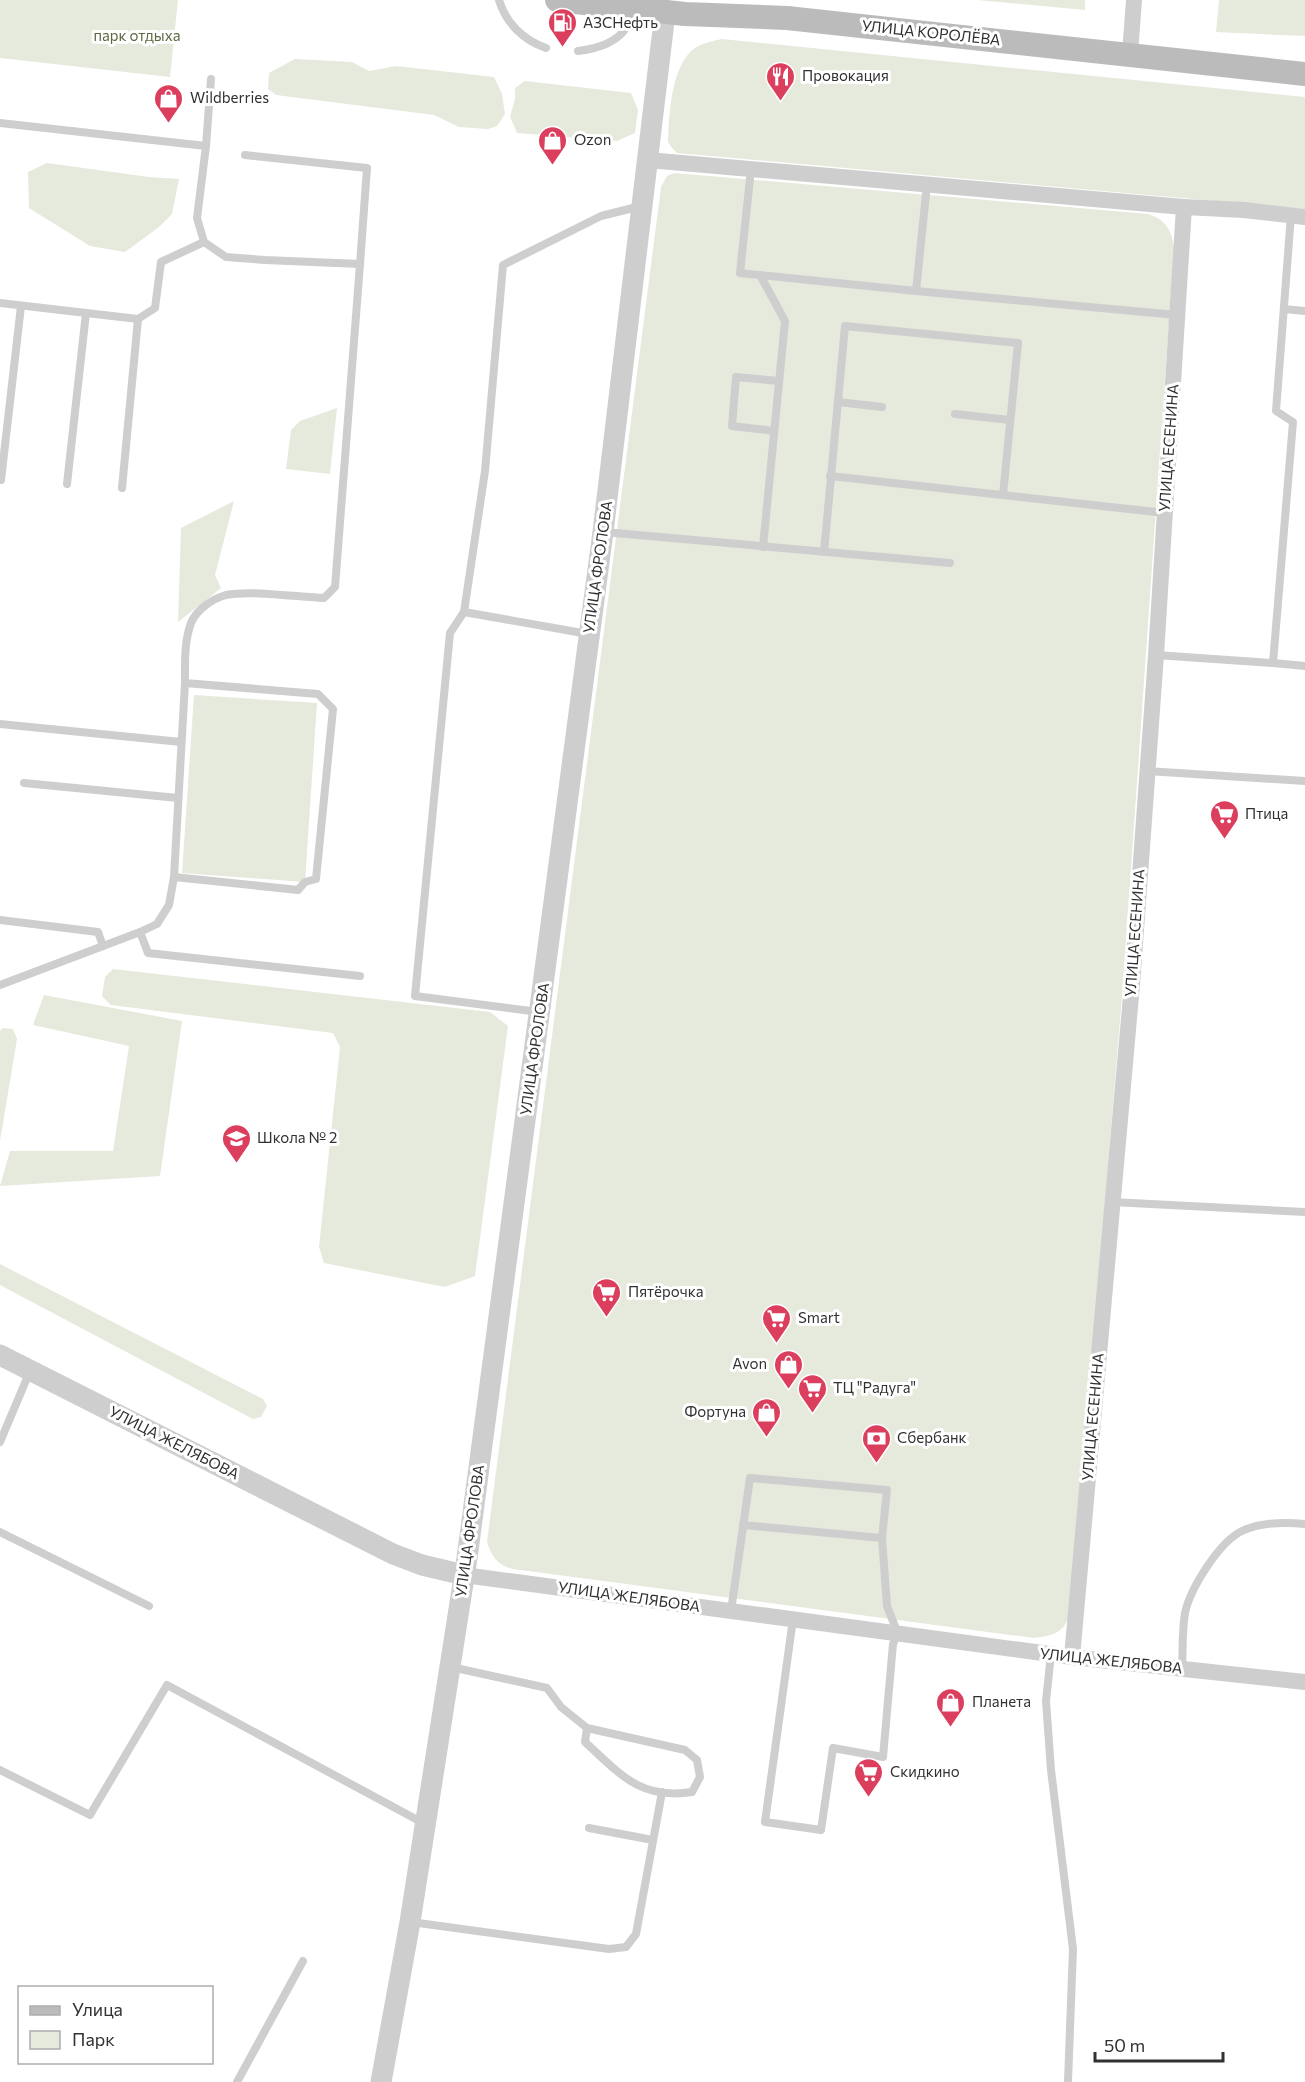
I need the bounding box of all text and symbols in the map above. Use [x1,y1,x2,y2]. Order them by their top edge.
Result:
fuel station icon: АЗСНефть [546,7,578,49]
place label: АЗСНефть [583,13,658,31]
street label: УЛИЦА КОРОЛЁВА [861,16,1001,48]
park label: парк отдыха [94,26,180,44]
restaurant icon: Провокация [765,60,797,102]
place label: Провокация [802,66,889,84]
shop icon: Wildberries [153,82,185,124]
place label: Wildberries [190,88,269,106]
shop icon: Ozon [537,124,569,166]
place label: Ozon [574,130,611,148]
street label: УЛИЦА ЕСЕНИНА [1155,383,1181,513]
street label: УЛИЦА ФРОЛОВА [579,499,615,634]
supermarket icon: Птица [1208,798,1240,840]
place label: Птица [1245,804,1288,822]
street label: УЛИЦА ЕСЕНИНА [1121,868,1147,998]
street label: УЛИЦА ФРОЛОВА [516,981,552,1116]
school or university icon: Школа № 2 [220,1122,252,1164]
place label: Школа № 2 [257,1128,337,1146]
supermarket icon: Пятёрочка [591,1276,623,1318]
place label: Пятёрочка [628,1282,703,1300]
supermarket icon: Smart [761,1302,793,1344]
place label: Smart [798,1308,840,1326]
shop icon: Avon [772,1348,804,1390]
street label: УЛИЦА ЕСЕНИНА [1077,1352,1107,1482]
place label: Avon [732,1354,767,1372]
supermarket icon: ТЦ "Радуга" [796,1372,828,1414]
place label: ТЦ "Радуга" [833,1378,916,1396]
shop icon: Фортуна [751,1396,783,1438]
street label: УЛИЦА ЖЕЛЯБОВА [106,1402,242,1483]
place label: Фортуна [684,1402,746,1420]
bank icon: Сбербанк [860,1422,892,1464]
place label: Сбербанк [897,1428,967,1446]
street label: УЛИЦА ФРОЛОВА [451,1463,487,1598]
street label: УЛИЦА ЖЕЛЯБОВА [557,1577,701,1615]
street label: УЛИЦА ЖЕЛЯБОВА [1039,1644,1183,1676]
shop icon: Планета [935,1686,967,1728]
place label: Планета [972,1692,1031,1710]
supermarket icon: Скидкино [853,1756,885,1798]
place label: Скидкино [890,1762,960,1780]
legend [18,1986,213,2064]
text: Улица [72,1998,123,2020]
scale bar [1095,2025,1222,2063]
text: Парк [72,2028,115,2050]
text: 50 m [1104,2034,1145,2056]

